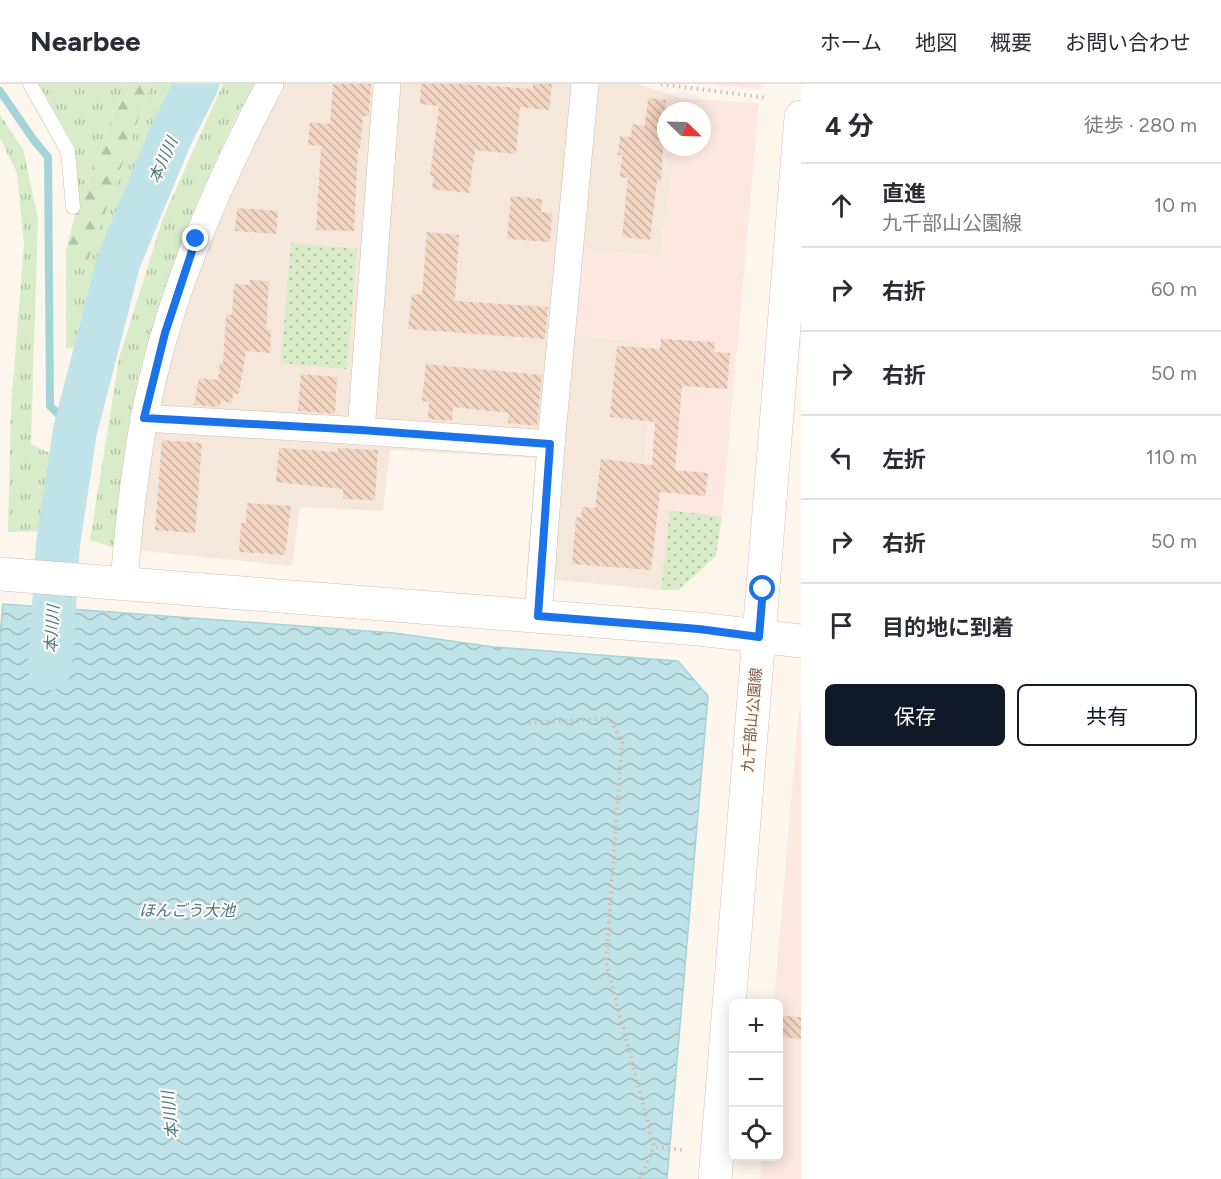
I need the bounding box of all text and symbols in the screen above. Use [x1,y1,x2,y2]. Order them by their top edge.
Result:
text: Nearbee [30,24,140,58]
text: ホーム [820,30,882,55]
text: 地図 [915,30,957,55]
text: 概要 [990,30,1032,55]
text: お問い合わせ [1065,30,1191,55]
north arrow [657,102,711,156]
text: 4 分 [825,110,874,142]
text: 徒歩 · 280 m [1084,113,1197,137]
water label: 本川川 [145,132,182,186]
text: 直進 [882,180,926,207]
icon: ahead [825,189,858,222]
text: 10 m [1154,193,1197,217]
text: 九千部山公園線 [882,211,1022,235]
route end [182,225,208,251]
icon: right [825,273,858,306]
text: 60 m [1151,277,1197,301]
text: 右折 [882,278,926,305]
icon: right [825,357,858,390]
text: 50 m [1151,361,1197,385]
text: 右折 [882,362,926,389]
icon: left [825,441,858,474]
text: 110 m [1146,445,1197,469]
text: 左折 [882,446,926,473]
icon: right [825,525,858,558]
text: 50 m [1151,529,1197,553]
text: 右折 [882,530,926,557]
route start [749,575,775,601]
water label: 本川川 [41,603,63,653]
icon: arrive [825,609,858,642]
text: 目的地に到着 [882,614,1014,641]
street label: 九千部山公園線 [738,667,766,773]
button: 保存 [825,684,1005,746]
button: 共有 [1017,684,1197,746]
water label: ほんごう大池 [139,901,237,920]
map controls [729,999,783,1161]
button: + [729,999,783,1053]
button: − [729,1053,783,1107]
water label: 本川川 [158,1088,182,1140]
button: locate [729,1107,783,1161]

